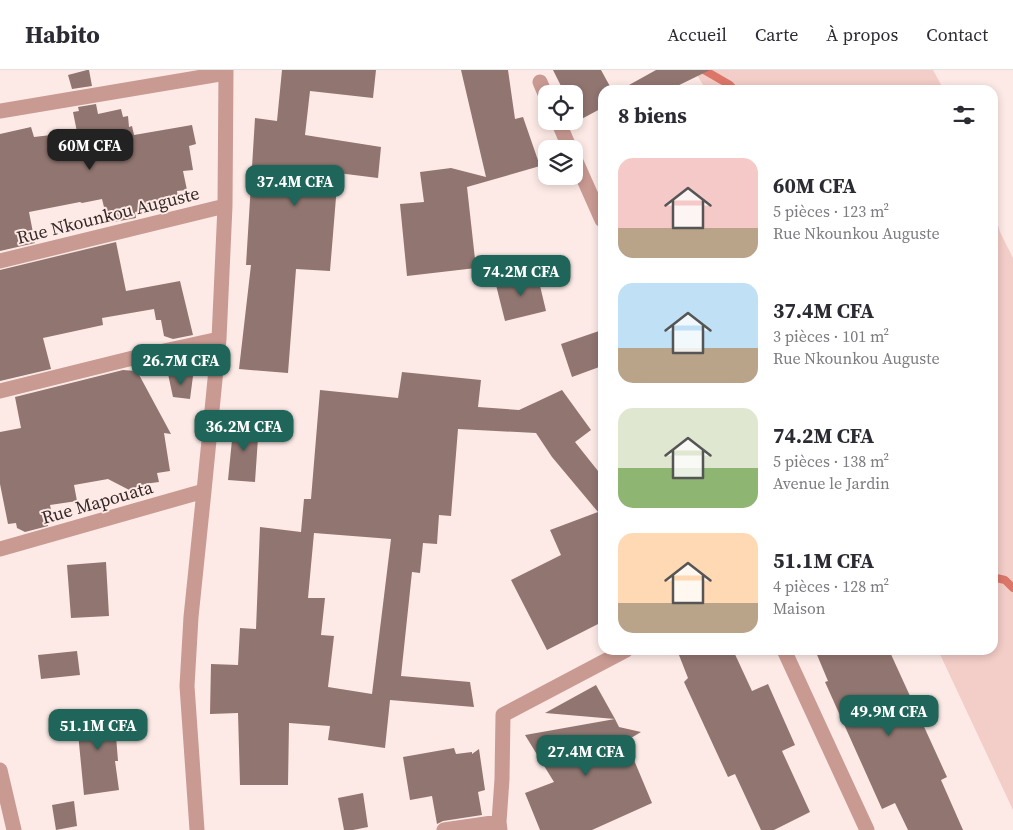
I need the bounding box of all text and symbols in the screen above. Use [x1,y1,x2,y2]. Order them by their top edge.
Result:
text: Habito [25,18,100,51]
text: Accueil [668,22,727,47]
text: Carte [755,22,798,47]
text: À propos [826,22,898,47]
text: Contact [926,22,988,47]
map controls [538,85,583,185]
button: locate [538,85,583,130]
text: 8 biens [618,101,687,130]
icon: filters [950,101,978,129]
pin: 60M CFA [44,128,136,171]
text: 60M CFA [58,134,122,156]
button: layers [538,140,583,185]
pin: 37.4M CFA [238,164,352,207]
text: 37.4M CFA [256,170,334,192]
text: 60M CFA [773,171,856,200]
icon: home [658,178,718,238]
street label: Rue Nkounkou Auguste [14,180,202,250]
text: 5 pièces · 123 m² [773,200,889,222]
text: Rue Nkounkou Auguste [773,222,940,244]
pin: 74.2M CFA [464,254,578,297]
text: 74.2M CFA [482,260,560,282]
text: 37.4M CFA [773,296,874,325]
icon: home [658,303,718,363]
text: 3 pièces · 101 m² [773,325,889,347]
pin: 26.7M CFA [124,344,238,386]
text: Rue Nkounkou Auguste [773,347,940,369]
text: 26.7M CFA [142,349,220,371]
pin: 36.2M CFA [187,410,301,452]
text: 36.2M CFA [205,415,283,437]
text: 74.2M CFA [773,421,874,450]
icon: home [658,428,718,488]
text: 5 pièces · 138 m² [773,450,889,472]
text: Avenue le Jardin [773,472,890,494]
street label: Rue Mapouata [38,474,156,530]
text: 51.1M CFA [773,546,874,575]
icon: home [658,553,718,613]
text: 4 pièces · 128 m² [773,575,889,597]
text: Maison [773,597,825,619]
pin: 49.9M CFA [832,694,946,737]
text: 49.9M CFA [850,700,928,722]
pin: 51.1M CFA [41,708,155,751]
text: 51.1M CFA [59,714,137,736]
pin: 27.4M CFA [529,734,643,777]
text: 27.4M CFA [547,740,625,762]

